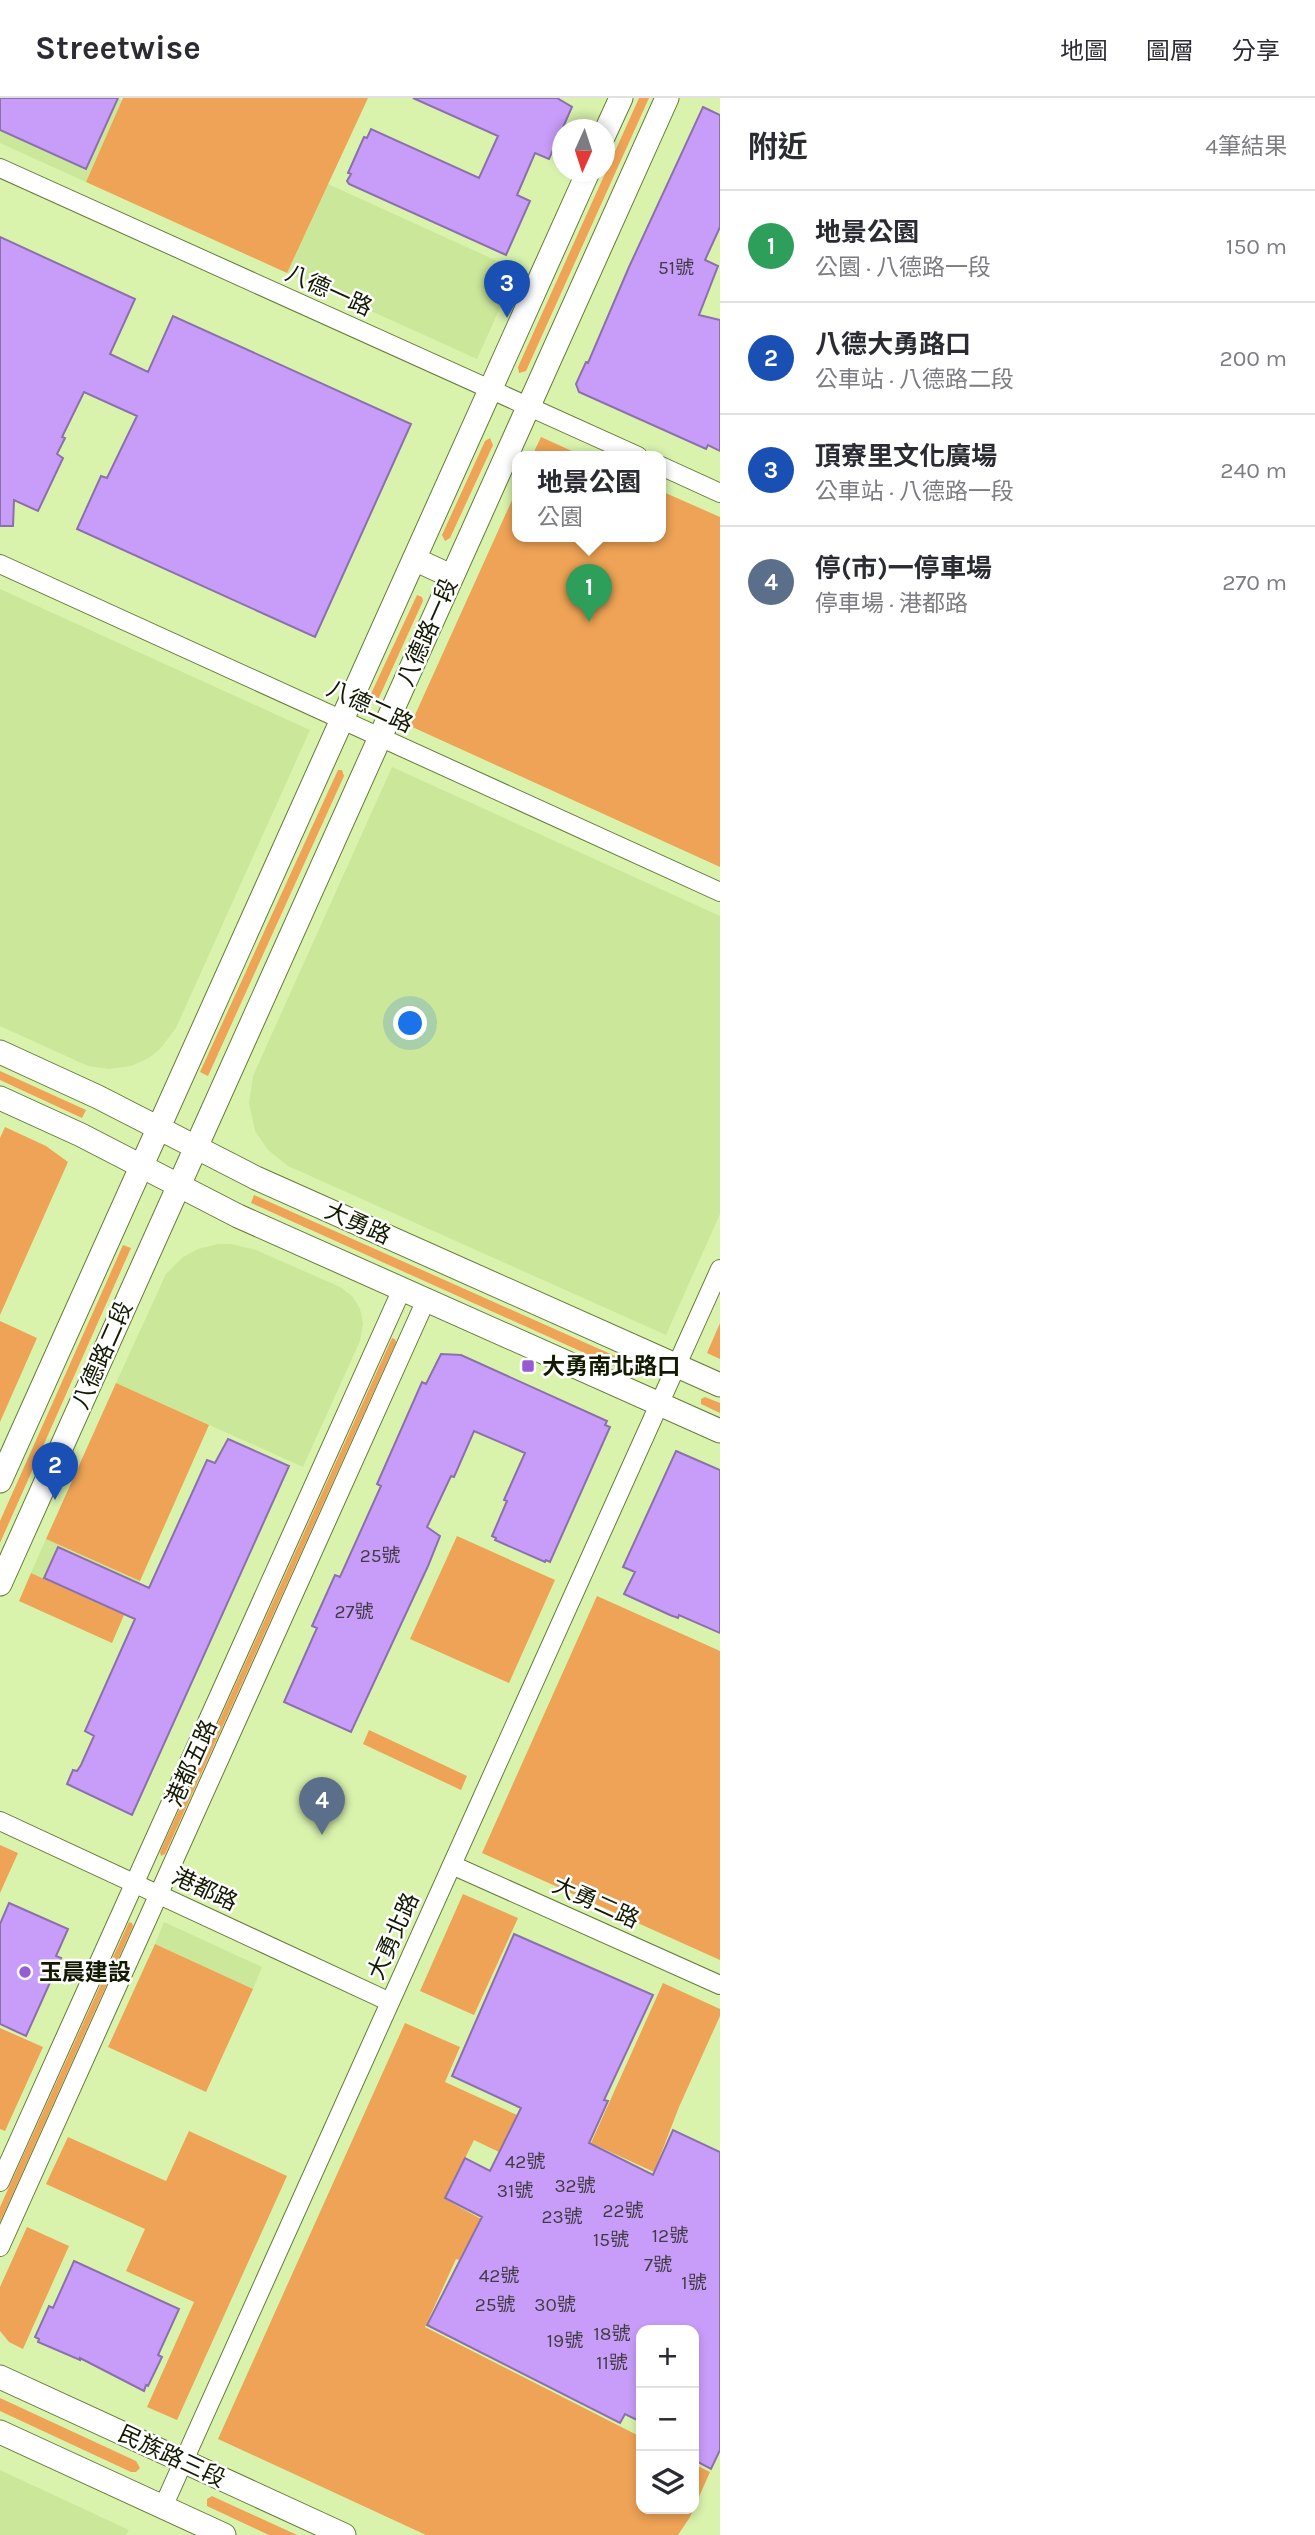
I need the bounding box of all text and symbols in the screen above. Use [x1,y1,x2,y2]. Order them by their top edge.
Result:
text: Streetwise [35,29,201,67]
text: 地圖 [1060,37,1108,65]
text: 圖層 [1146,37,1194,65]
text: 分享 [1232,37,1280,65]
north arrow [552,119,615,182]
text: 附近 [748,129,808,165]
text: 4筆結果 [1205,133,1287,160]
text: 地景公園 [815,217,919,248]
text: 1 [767,233,775,260]
text: 150 m [1226,233,1287,260]
text: 公園 · 八德路一段 [815,254,991,281]
house number: 51號 [658,257,694,279]
street label: 八德一路 [281,259,376,321]
pin: 3 [484,260,530,318]
text: 八德大勇路口 [815,329,971,360]
text: 2 [764,345,778,372]
text: 200 m [1219,345,1287,372]
text: 公車站 · 八德路二段 [815,366,1014,393]
text: 頂寮里文化廣場 [815,441,997,472]
popup [512,451,666,542]
text: 3 [764,457,778,484]
text: 240 m [1220,457,1287,484]
text: 地景公園 [537,467,641,498]
text: 公車站 · 八德路一段 [815,478,1014,505]
text: 公園 [537,504,583,531]
text: 停(市)一停車場 [815,553,992,584]
pin: 1 [566,564,612,622]
text: 4 [764,569,778,596]
text: 270 m [1222,569,1287,596]
street label: 八德路一段 [392,574,463,690]
text: 停車場 · 港都路 [815,590,968,617]
street label: 八德二路 [322,675,417,738]
your location [393,1006,427,1040]
street label: 大勇路 [321,1197,395,1250]
street label: 八德路二段 [67,1297,138,1413]
place label: 大勇南北路口 [542,1353,680,1380]
marker: 大勇南北路口 [520,1358,536,1374]
pin: 2 [32,1442,78,1500]
house number: 25號 [360,1545,400,1567]
house number: 27號 [335,1601,373,1623]
street label: 港都五路 [160,1716,222,1811]
pin: 4 [299,1777,345,1835]
street label: 港都路 [168,1863,242,1916]
street label: 大勇二路 [548,1871,643,1933]
street label: 大勇北路 [362,1889,424,1984]
place label: 玉晨建設 [39,1959,131,1986]
marker: 玉晨建設 [17,1964,33,1980]
house number: 42號 [505,2151,545,2173]
house number: 32號 [554,2175,596,2197]
house number: 31號 [497,2180,533,2202]
house number: 22號 [602,2200,644,2222]
house number: 23號 [541,2206,583,2228]
house number: 12號 [652,2225,688,2247]
house number: 15號 [593,2229,629,2251]
house number: 7號 [644,2254,672,2276]
house number: 42號 [479,2265,519,2287]
house number: 1號 [681,2272,707,2294]
house number: 25號 [475,2294,515,2316]
house number: 30號 [534,2294,576,2316]
house number: 18號 [594,2323,630,2345]
map controls [636,2325,699,2514]
button: + [636,2325,699,2388]
house number: 19號 [547,2330,583,2352]
house number: 11號 [596,2352,628,2374]
button: − [636,2388,699,2451]
street label: 民族路三段 [114,2420,230,2493]
button: layers [636,2451,699,2514]

